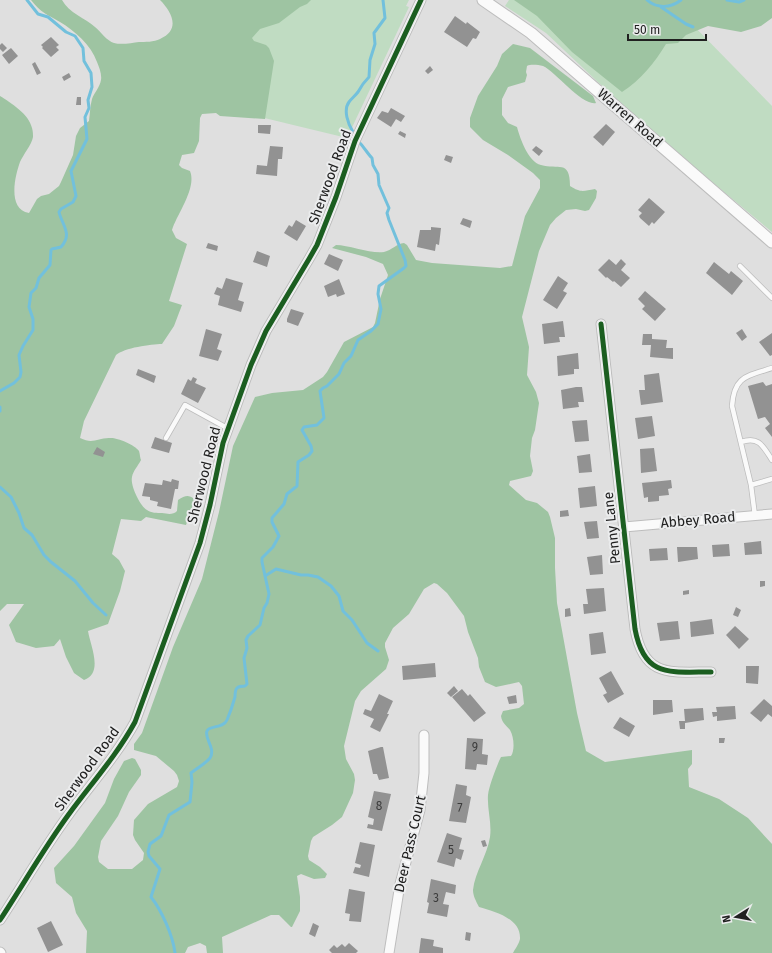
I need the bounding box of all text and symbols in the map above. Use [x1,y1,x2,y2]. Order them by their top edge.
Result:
scale bar [628,16,706,42]
text: 50 m [634,23,660,37]
street label: Warren Road [594,85,666,151]
street label: Sherwood Road [305,127,355,227]
street label: Sherwood Road [184,425,224,525]
street label: Penny Lane [600,491,624,565]
street label: Abbey Road [660,508,736,532]
street label: Sherwood Road [51,724,123,814]
house number: 9 [472,740,478,754]
street label: Deer Pass Court [391,793,430,894]
house number: 8 [376,799,383,813]
house number: 7 [457,801,463,815]
house number: 5 [448,843,454,857]
house number: 3 [433,891,439,905]
north arrow [716,897,756,937]
text: N [720,914,734,924]

